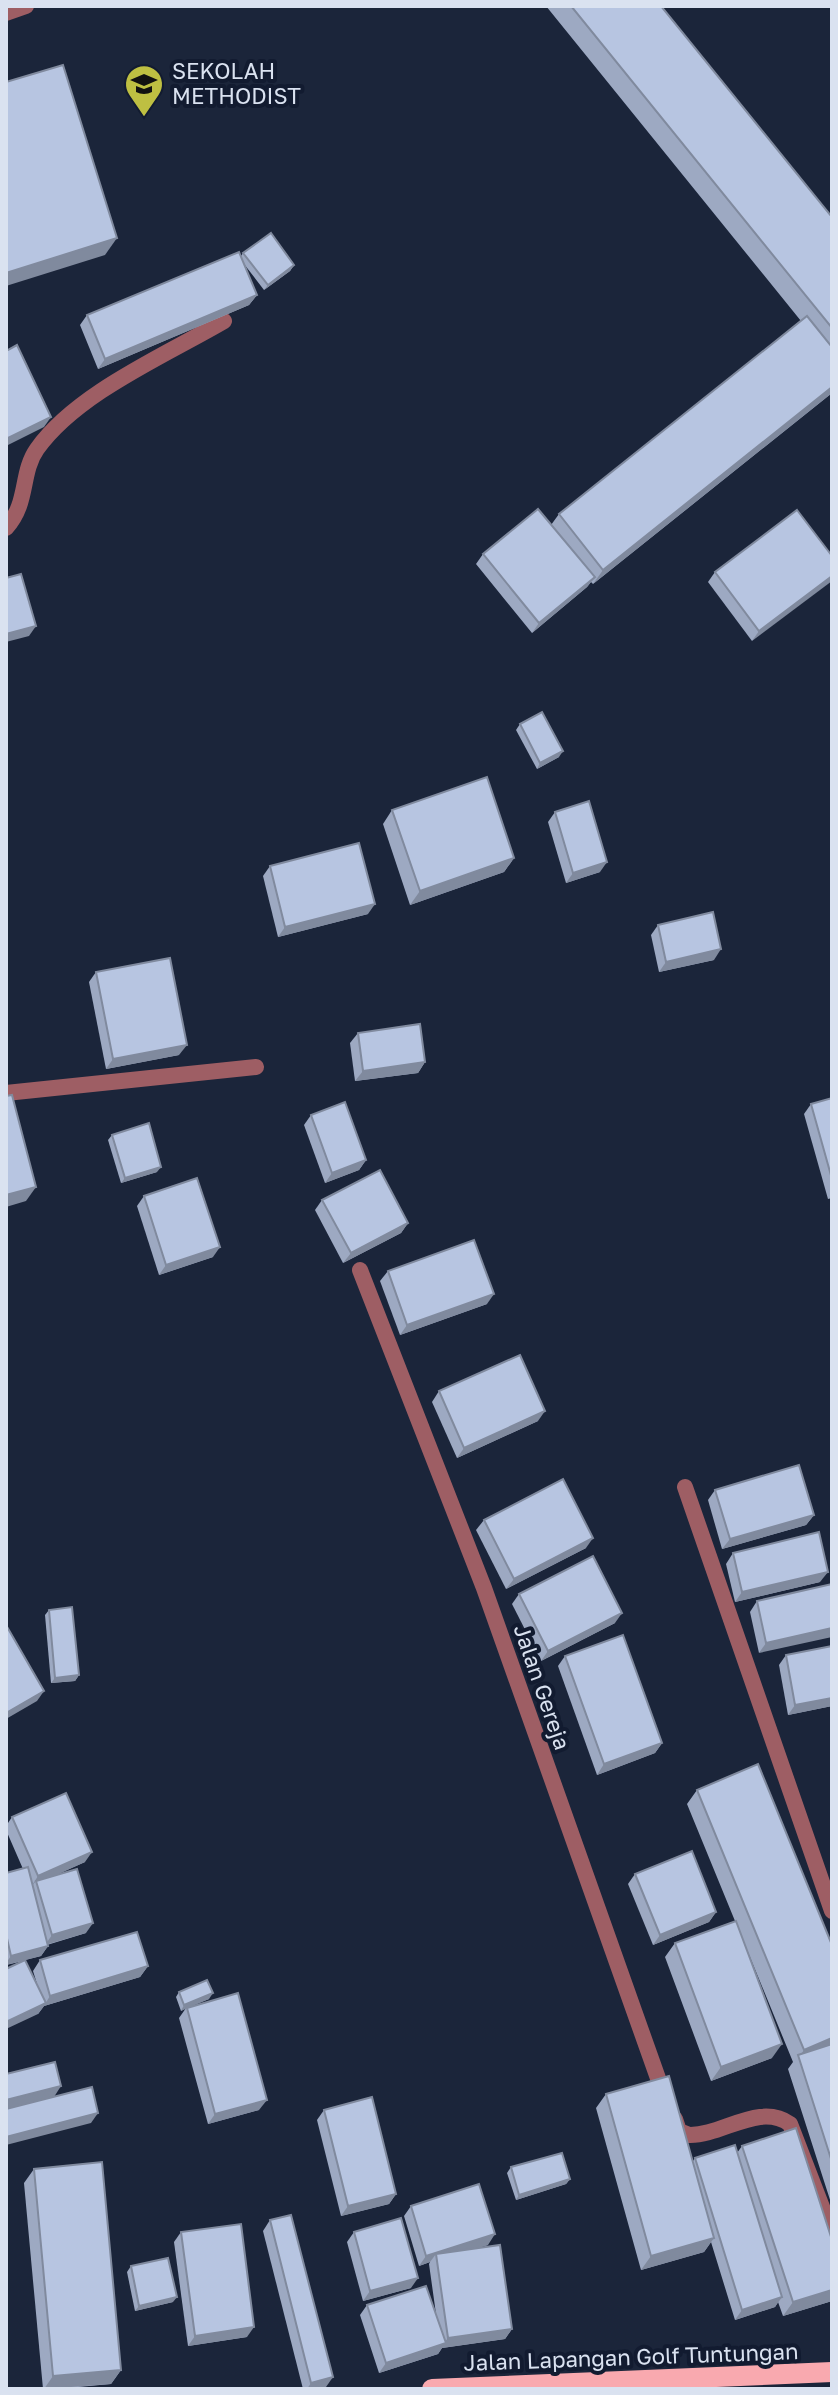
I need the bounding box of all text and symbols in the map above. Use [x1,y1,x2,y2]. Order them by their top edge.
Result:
place label: SEKOLAH METHODIST [172,57,301,109]
school or university icon: SEKOLAH METHODIST [123,63,165,118]
street label: Jalan Gereja [508,1621,577,1753]
street label: Jalan Lapangan Golf Tuntungan [463,2337,799,2376]

